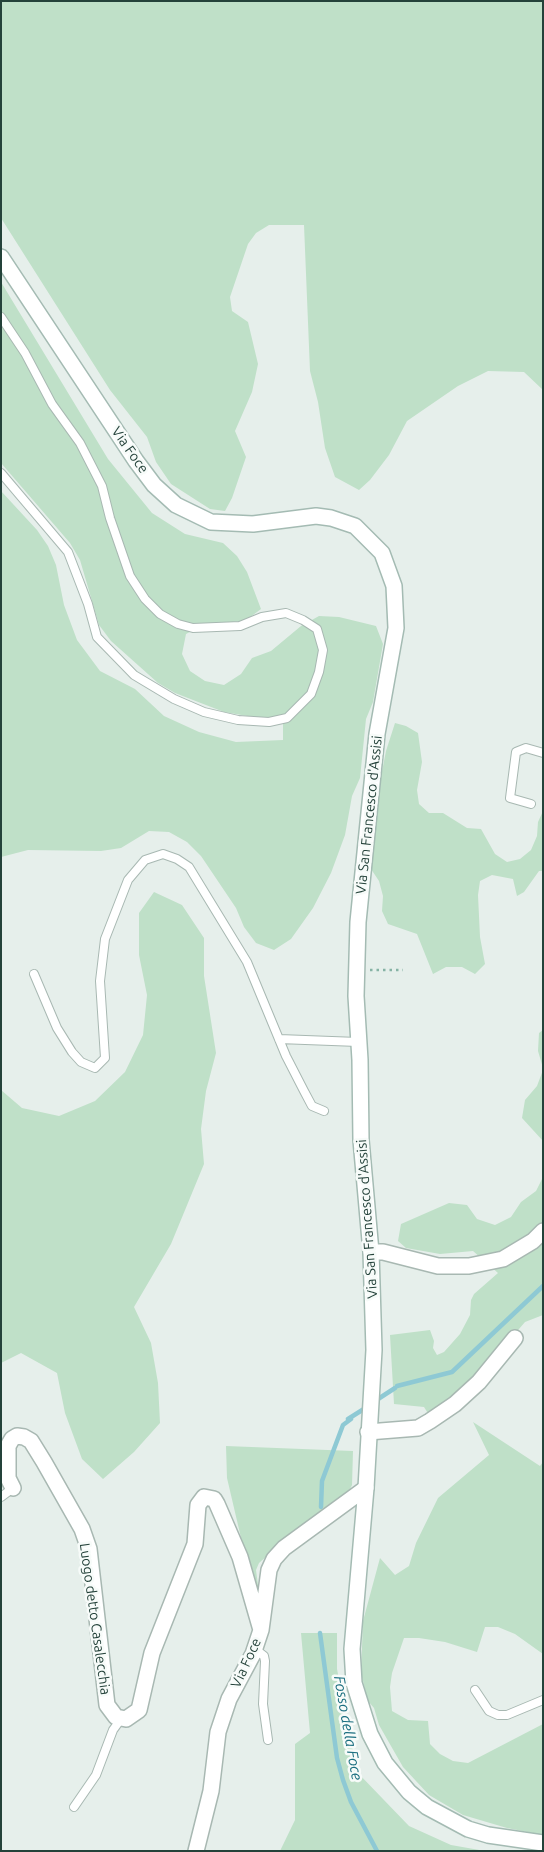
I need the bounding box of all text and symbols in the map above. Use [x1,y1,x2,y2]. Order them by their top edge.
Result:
street label: Via Foce [108,424,152,476]
street label: Via San Francesco d'Assisi [352,735,386,895]
street label: Via San Francesco d'Assisi [353,1139,381,1299]
street label: Luogo detto Casalecchia [76,1542,114,1696]
street label: Via Foce [227,1635,265,1691]
water label: Fosso della Foce [330,1674,366,1782]

